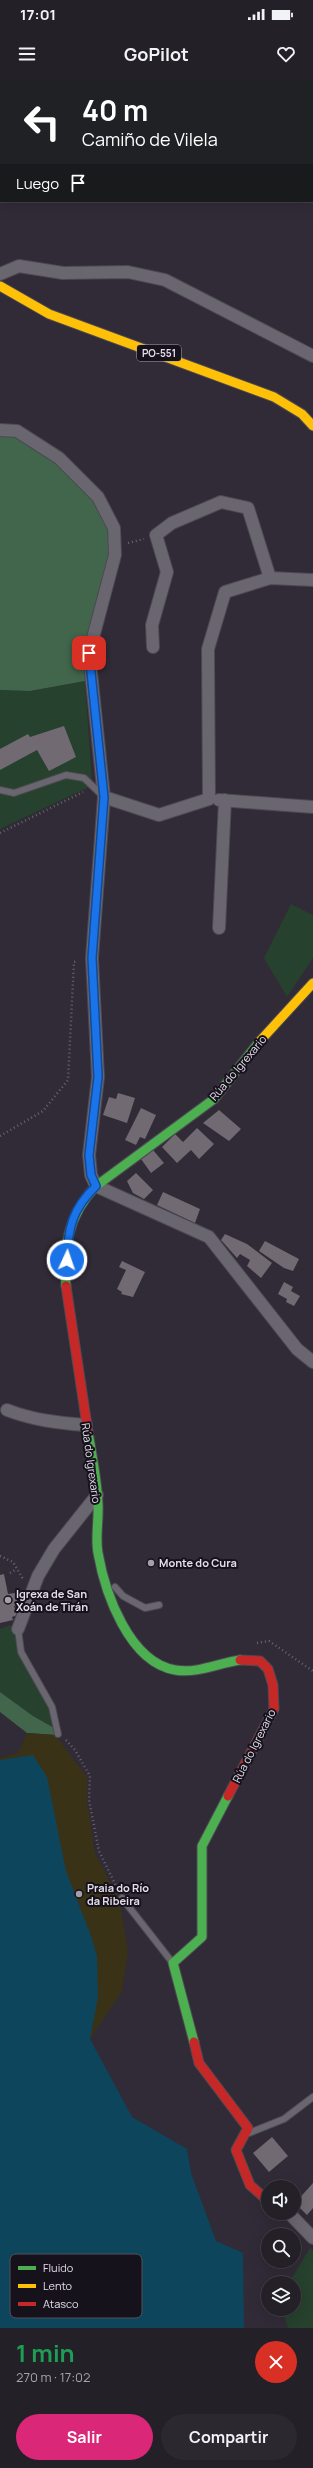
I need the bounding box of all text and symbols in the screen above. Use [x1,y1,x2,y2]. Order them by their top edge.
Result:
text: 17:01 [20,4,56,25]
text: GoPilot [124,42,189,66]
icon: menu [16,43,38,65]
icon: heart [275,43,297,65]
text: 40 m [82,91,148,129]
icon: left [16,96,68,148]
text: Camiño de Vilela [82,127,218,151]
icon: arrive [67,172,89,194]
text: Luego [16,173,59,194]
road number: PO-551 [137,345,181,361]
pin [72,636,106,670]
icon: arrive [78,642,100,664]
street label: Rúa do Igrexario [206,1032,270,1103]
position arrow [46,1239,88,1281]
street label: Rúa do Igrexario [78,1422,105,1505]
place label: Monte do Cura [159,1555,237,1570]
marker: Monte do Cura [146,1558,156,1568]
place label: Igrexa de San Xoán de Tirán [16,1586,88,1614]
marker: Igrexa de San Xoán de Tirán [3,1595,13,1605]
street label: Rúa do Igrexario [229,1706,279,1785]
place label: Praia do Río da Ribeira [87,1880,149,1908]
marker: Praia do Río da Ribeira [74,1889,84,1899]
map controls [261,2180,301,2316]
button: sound [261,2180,301,2220]
button: search [261,2228,301,2268]
legend [10,2254,142,2318]
text: Fluido [43,2260,74,2275]
button: layers [261,2276,301,2316]
text: Lento [43,2278,73,2293]
text: Atasco [43,2296,79,2311]
text: 1 min [16,2336,75,2369]
button: close [255,2341,297,2383]
text: 270 m · 17:02 [16,2368,90,2386]
button: Salir [16,2414,153,2460]
button: Compartir [161,2414,297,2460]

